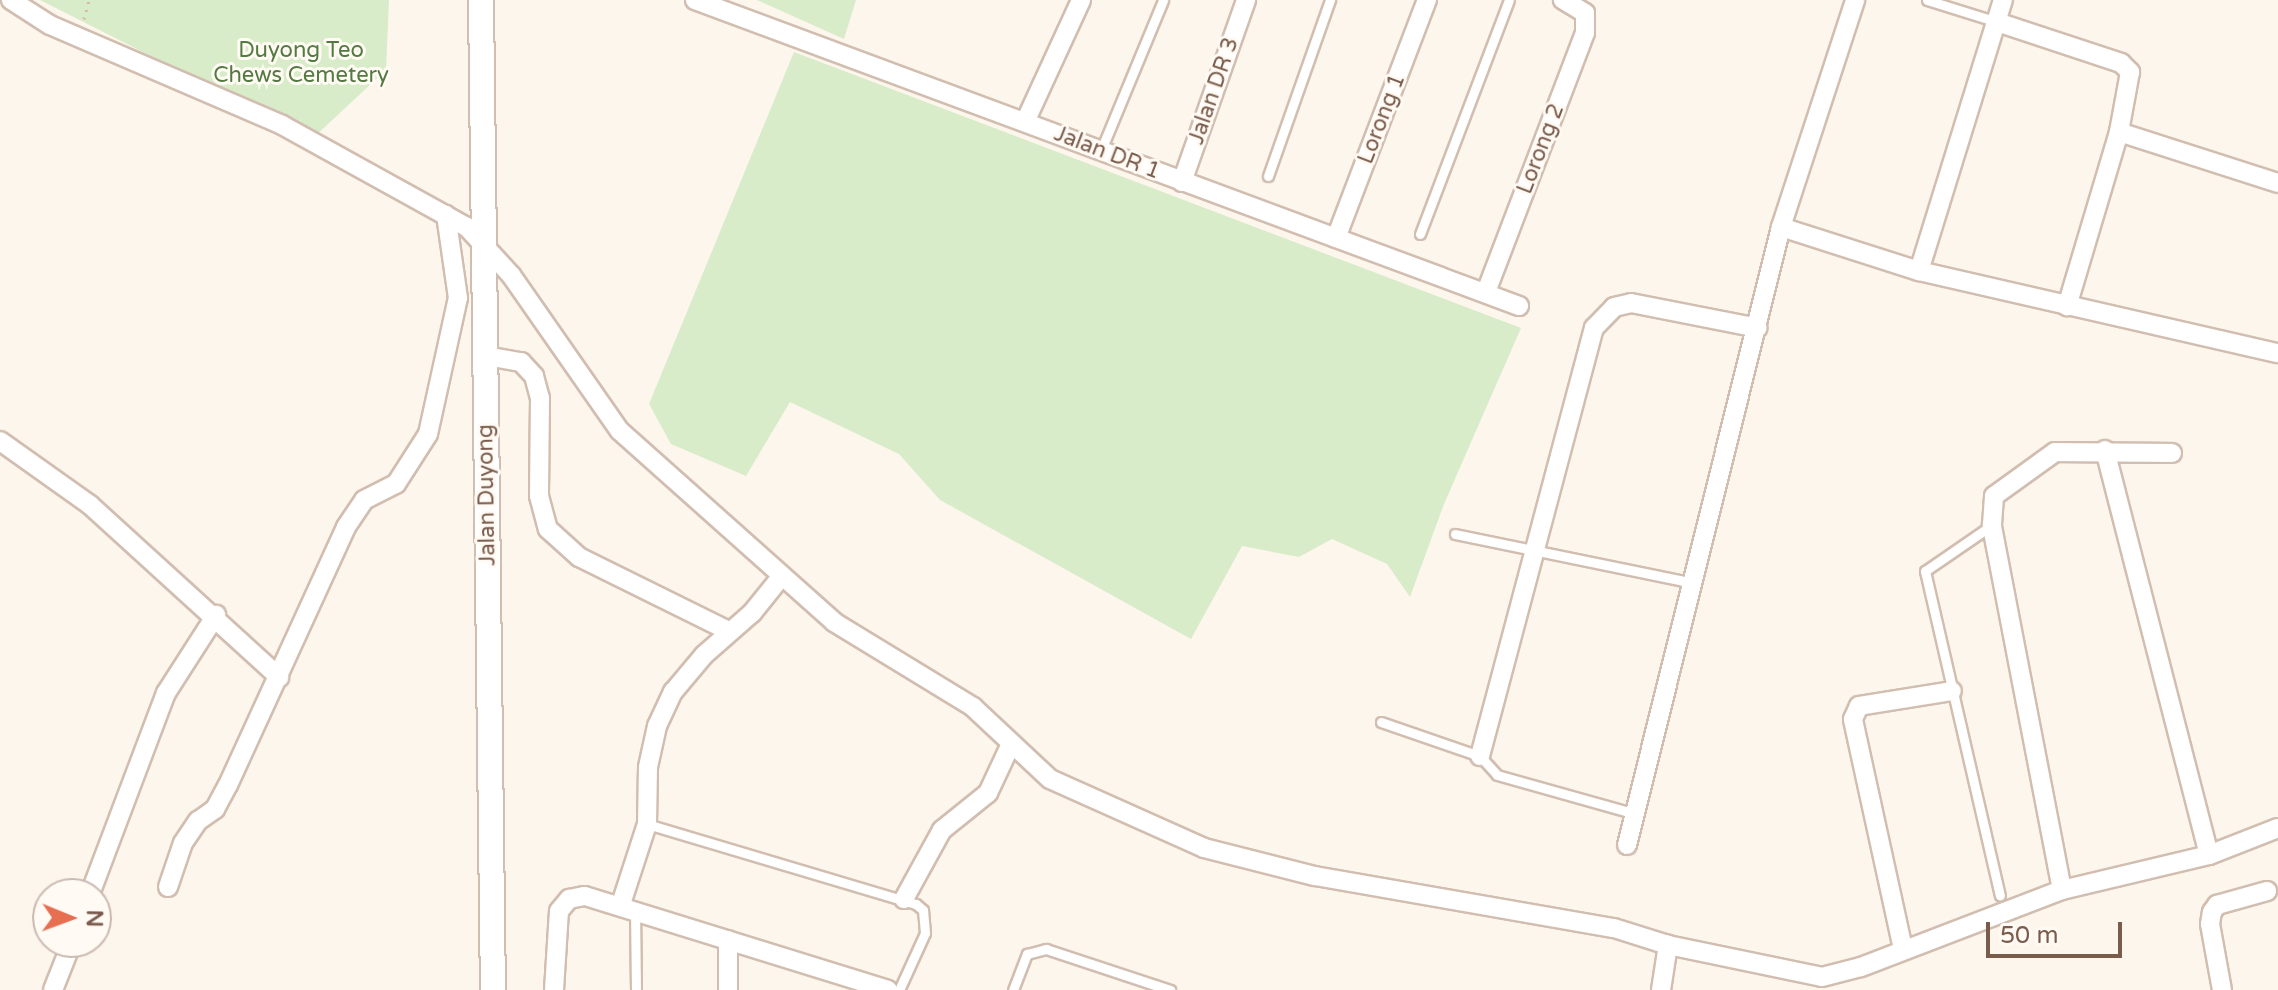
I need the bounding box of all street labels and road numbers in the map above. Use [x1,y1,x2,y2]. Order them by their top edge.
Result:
street label: Jalan DR 3 [1183,34,1245,148]
street label: Lorong 1 [1353,70,1411,168]
street label: Lorong 2 [1512,100,1570,198]
street label: Jalan DR 1 [1050,121,1164,185]
street label: Jalan Duyong [473,424,501,566]

